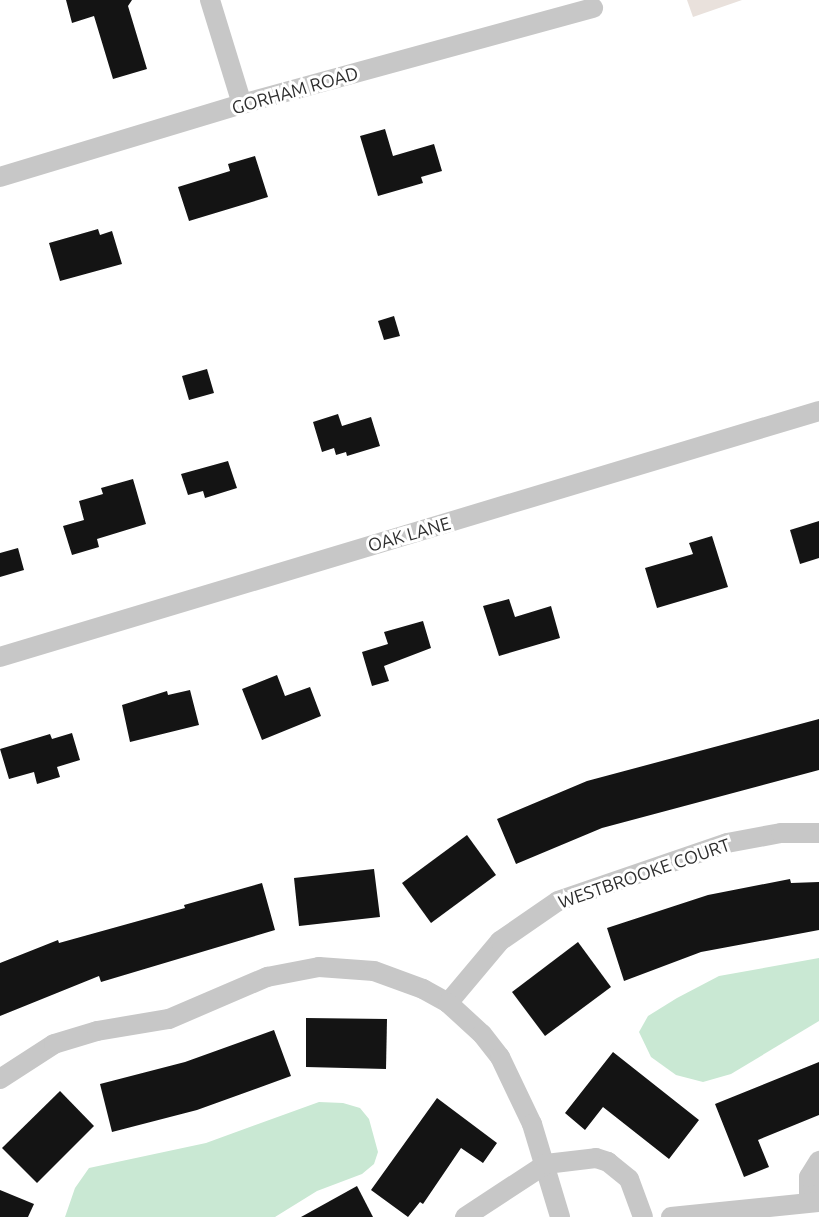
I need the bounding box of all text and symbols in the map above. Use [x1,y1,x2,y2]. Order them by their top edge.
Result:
street label: GORHAM ROAD [229,62,361,118]
street label: OAK LANE [365,512,453,556]
street label: WESTBROOKE COURT [555,833,733,913]

